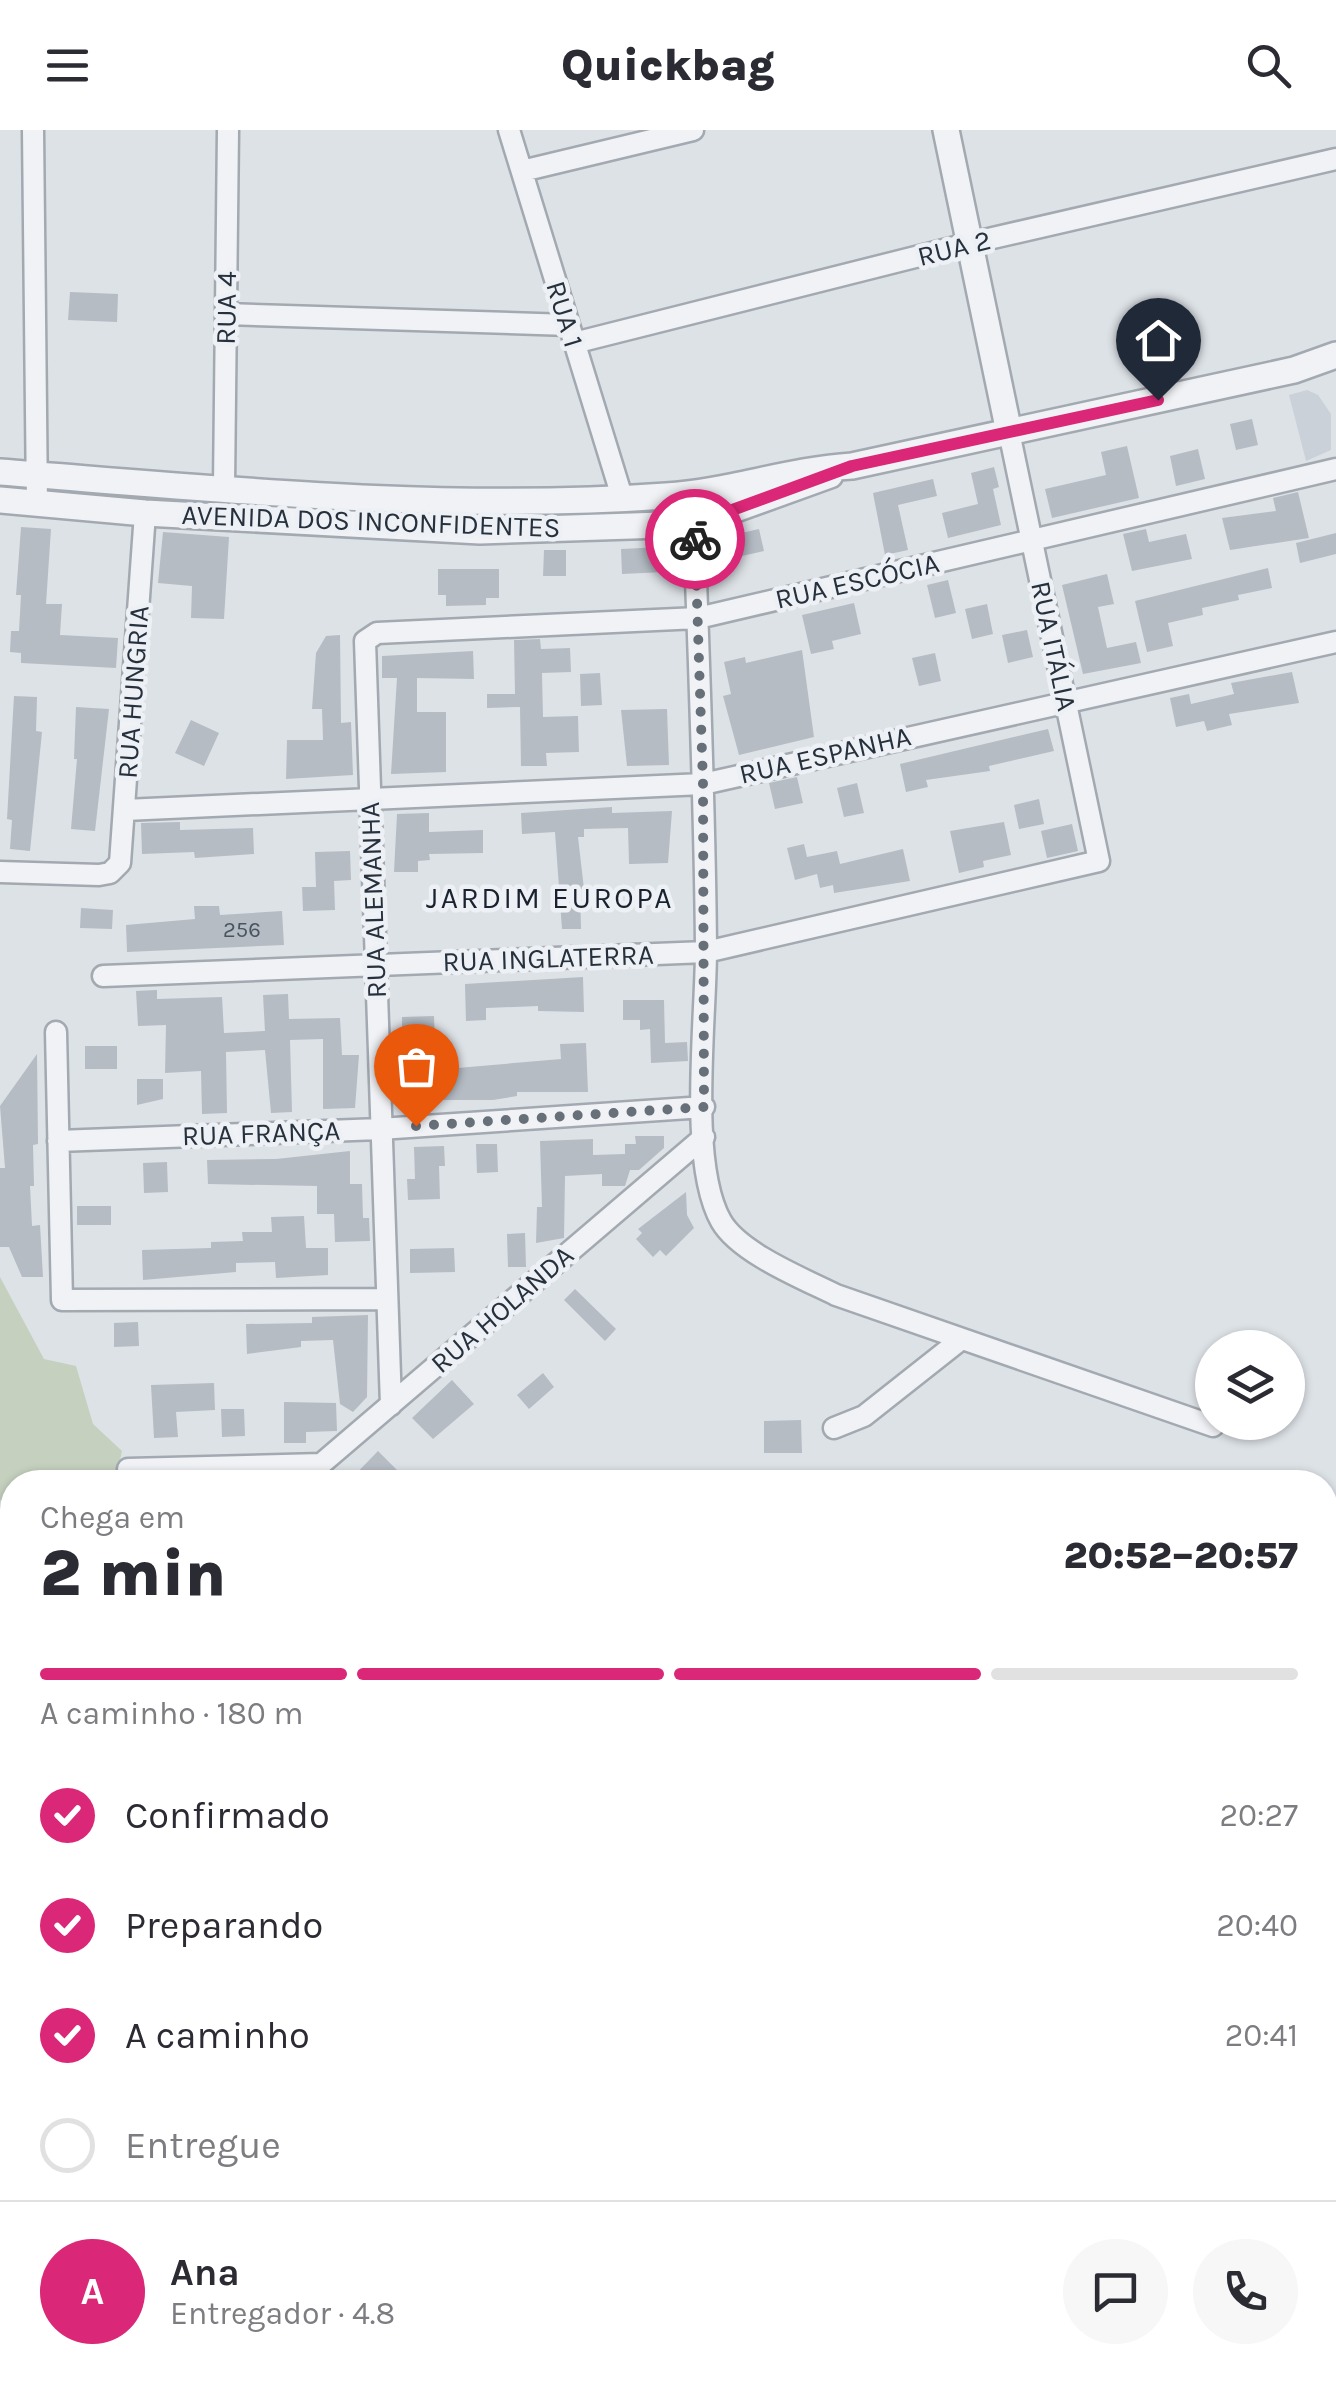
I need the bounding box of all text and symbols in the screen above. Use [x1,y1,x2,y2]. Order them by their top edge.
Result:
icon: menu [40,38,95,93]
icon: search [1241,38,1296,93]
text: Quickbag [561,39,775,91]
street label: RUA 2 [914,223,994,273]
street label: RUA 4 [209,270,243,345]
street label: RUA 1 [539,277,591,351]
pin [1116,298,1201,401]
icon: home [1131,313,1186,368]
courier [645,489,745,589]
street label: AVENIDA DOS INCONFIDENTES [181,498,561,544]
icon: bike [668,512,723,567]
street label: RUA ESCÓCIA [772,546,942,616]
street label: RUA ITÁLIA [1024,578,1085,714]
street label: RUA HUNGRIA [110,604,156,780]
street label: RUA ESPANHA [736,719,914,791]
street label: RUA ALEMANHA [353,801,393,999]
district label: JARDIM EUROPA [426,880,674,916]
house number: 256 [223,917,261,943]
street label: RUA INGLATERRA [442,938,654,978]
pin [374,1024,459,1127]
icon: bag [389,1039,444,1094]
street label: RUA FRANÇA [181,1114,341,1152]
street label: RUA HOLANDA [424,1238,580,1380]
map controls [1195,1330,1305,1440]
button: layers [1195,1330,1305,1440]
text: Chega em [40,1499,185,1536]
text: 20:52–20:57 [1063,1533,1298,1578]
text: 2 min [40,1535,226,1611]
text: A caminho · 180 m [40,1695,303,1732]
icon: check [40,1788,95,1843]
text: Confirmado [125,1793,330,1838]
text: 20:27 [1220,1797,1298,1834]
icon: check [40,1898,95,1953]
text: Preparando [125,1903,323,1948]
text: 20:40 [1216,1907,1298,1944]
icon: check [40,2008,95,2063]
text: A caminho [125,2013,310,2058]
text: 20:41 [1225,2017,1298,2054]
text: Entregue [125,2123,281,2168]
button: chat [1063,2239,1168,2344]
button: phone [1193,2239,1298,2344]
text: Ana [170,2250,240,2295]
text: A [81,2269,104,2314]
text: Entregador · 4.8 [170,2295,395,2332]

